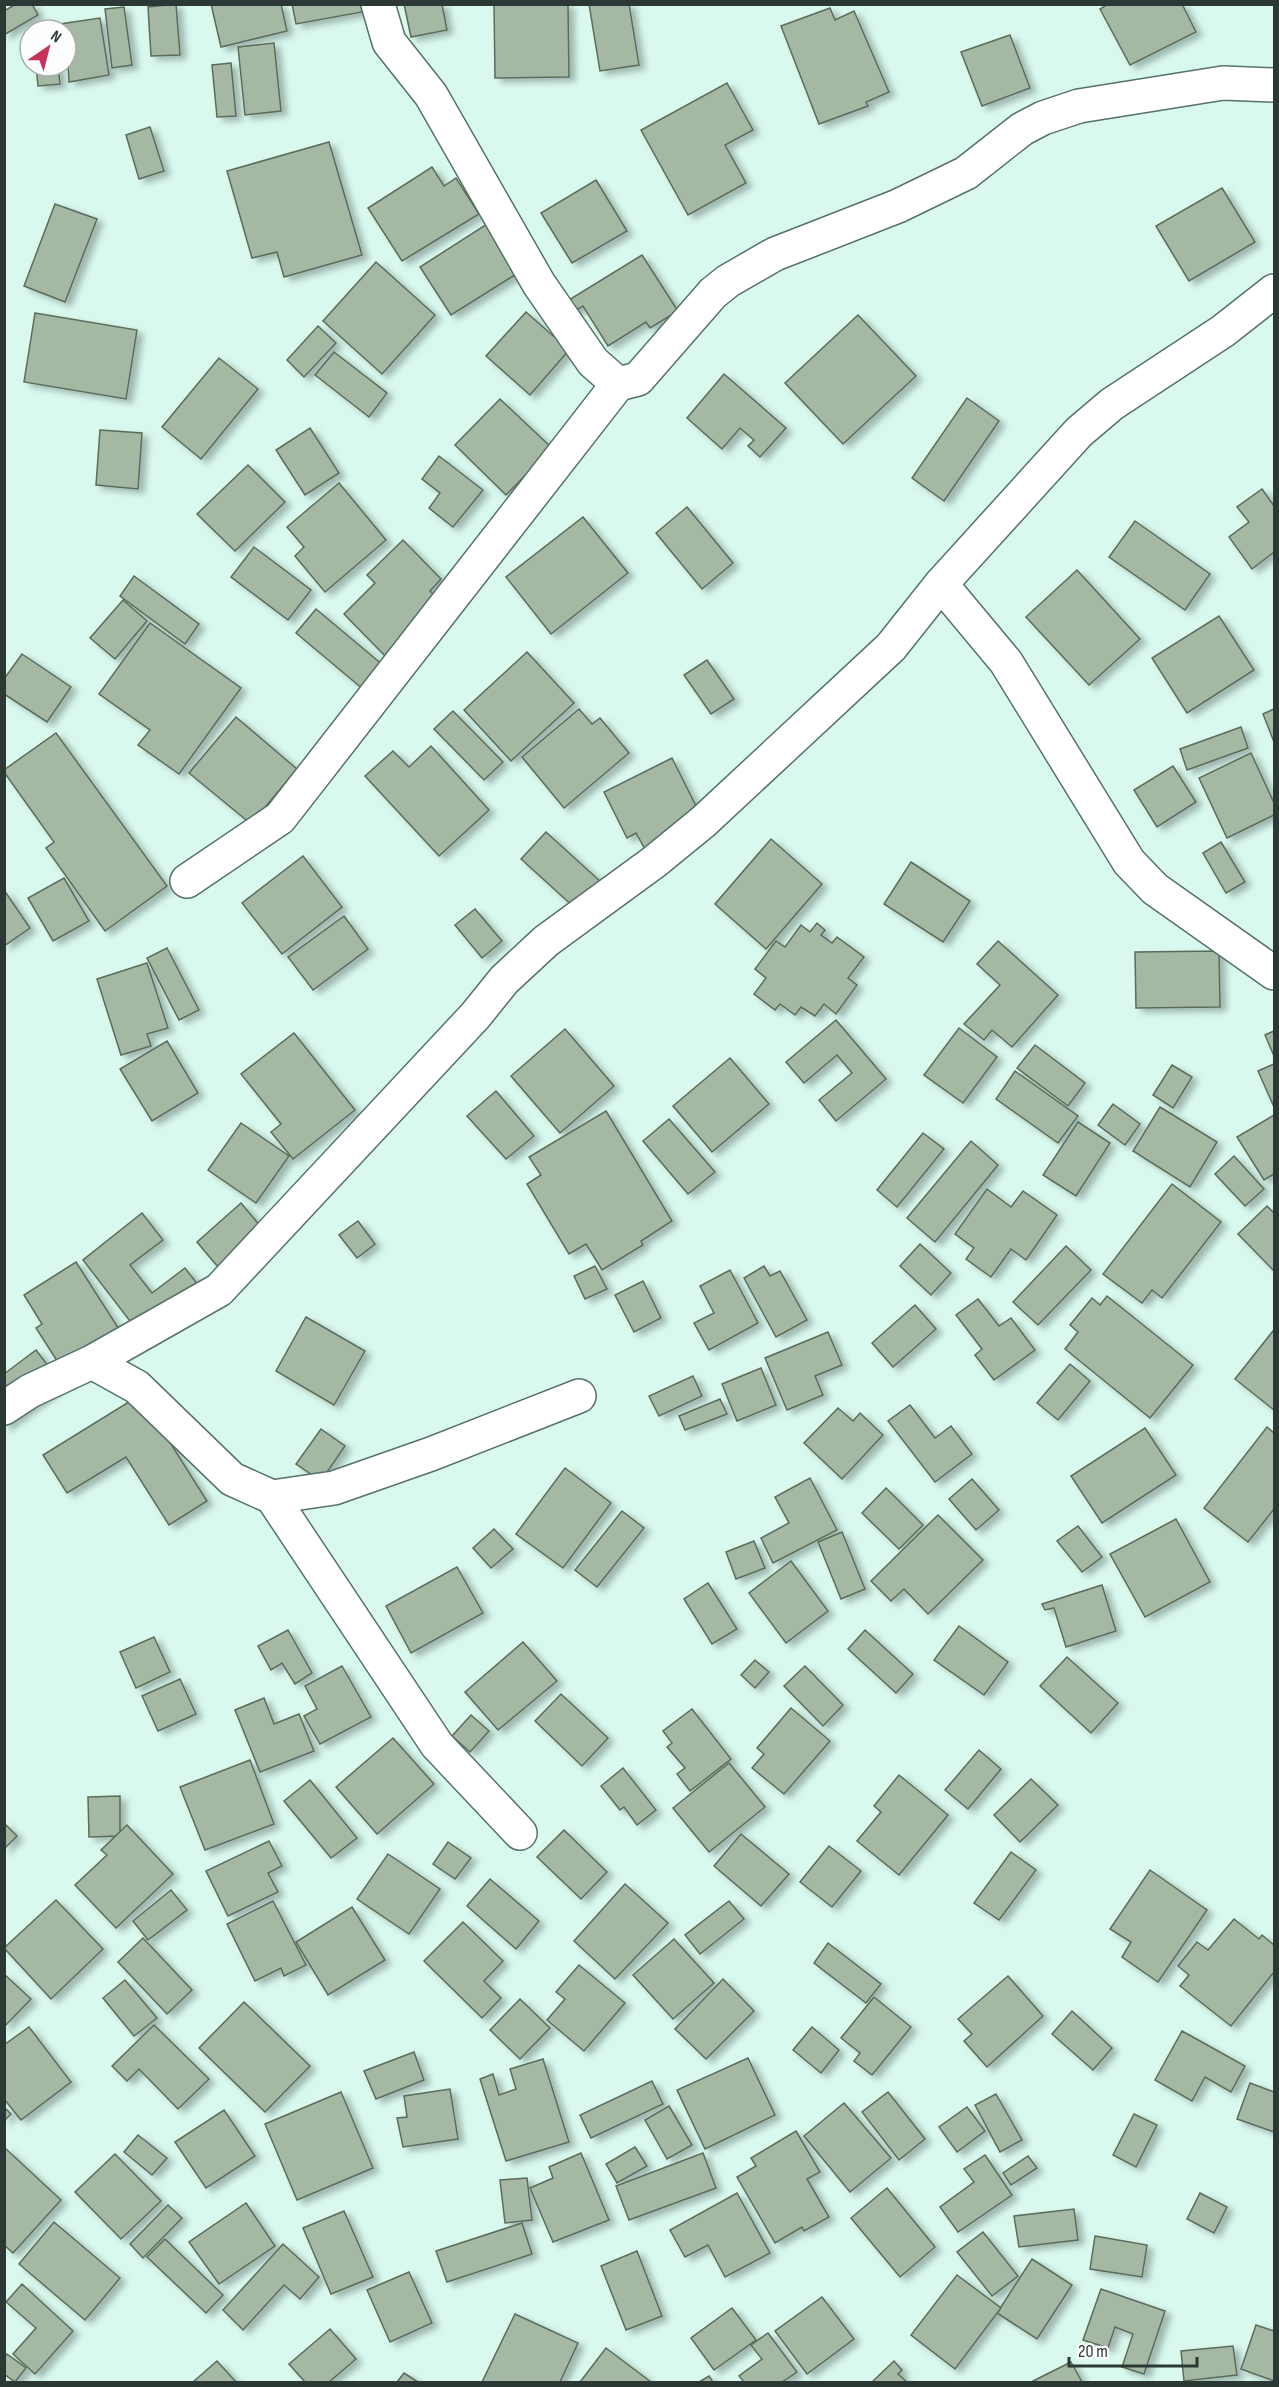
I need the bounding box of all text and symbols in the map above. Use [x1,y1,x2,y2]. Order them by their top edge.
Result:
north arrow [18,18,78,78]
text: N [47,27,65,47]
scale bar [1069,2330,1196,2368]
text: 20 m [1078,2341,1108,2362]

